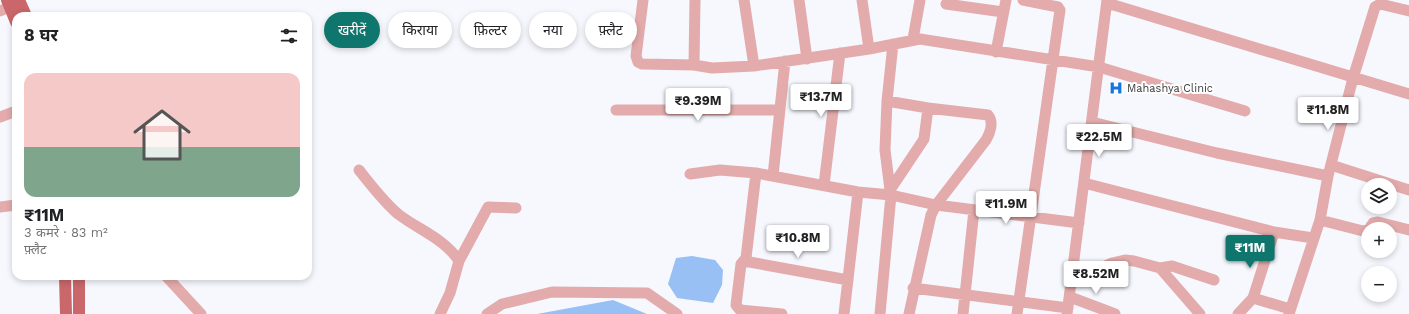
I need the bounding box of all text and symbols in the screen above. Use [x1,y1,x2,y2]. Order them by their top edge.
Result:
chip: खरीदें [324,12,380,48]
chip: किराया [388,12,452,48]
chip: फ़िल्टर [460,12,521,48]
chip: नया [529,12,577,48]
chip: फ़्लैट [585,12,637,48]
text: 8 घर [24,25,58,45]
icon: filters [278,25,300,47]
hospital icon: Mahashya Clinic [1108,80,1124,96]
place label: Mahashya Clinic [1127,82,1213,95]
pin: ₹13.7M [788,84,854,118]
pin: ₹9.39M [665,88,731,122]
text: ₹13.7M [799,89,843,104]
text: ₹9.39M [674,93,722,108]
pin: ₹11.8M [1295,97,1361,131]
icon: home [126,99,198,171]
text: ₹11.8M [1307,102,1349,117]
pin: ₹22.5M [1066,124,1132,158]
text: ₹22.5M [1076,129,1122,144]
map controls [1361,178,1397,302]
button: layers [1361,178,1397,214]
pin: ₹11.9M [973,191,1039,225]
text: ₹11.9M [985,196,1027,211]
text: ₹11M [24,205,64,225]
button: + [1361,222,1397,258]
text: 3 कमरे · 83 m² [24,225,108,240]
pin: ₹10.8M [765,225,831,259]
text: ₹10.8M [775,230,821,245]
pin: ₹11M [1226,235,1274,269]
text: ₹11M [1235,240,1265,255]
text: फ़्लैट [24,242,47,257]
pin: ₹8.52M [1063,261,1129,295]
text: ₹8.52M [1073,266,1119,281]
button: − [1361,266,1397,302]

